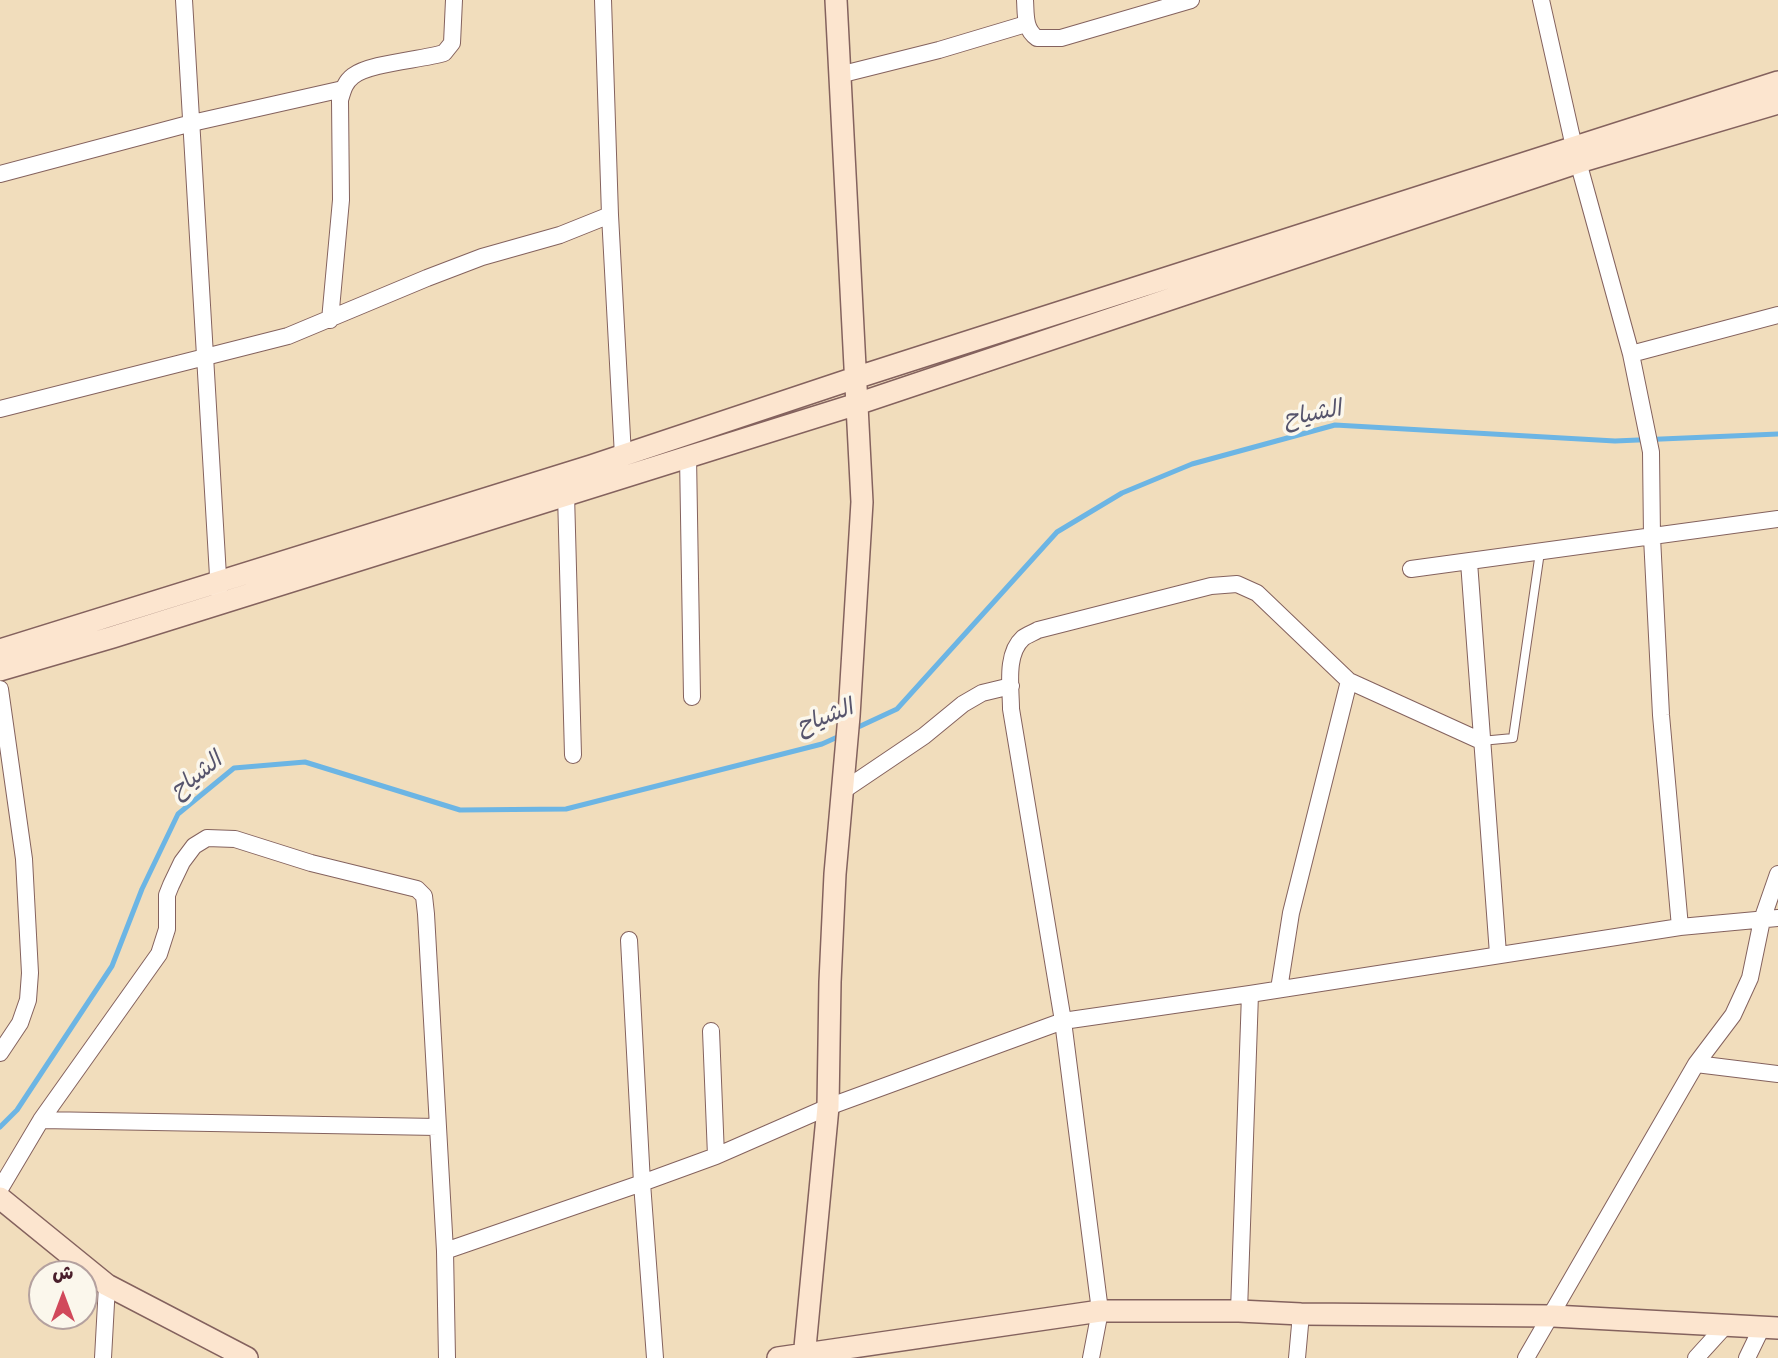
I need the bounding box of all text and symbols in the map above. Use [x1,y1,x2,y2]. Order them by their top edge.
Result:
water label: الشياح [1282,398,1344,436]
water label: الشياح [794,697,858,743]
water label: الشياح [167,749,229,807]
north arrow [28,1260,98,1330]
text: ش [53,1264,73,1287]

